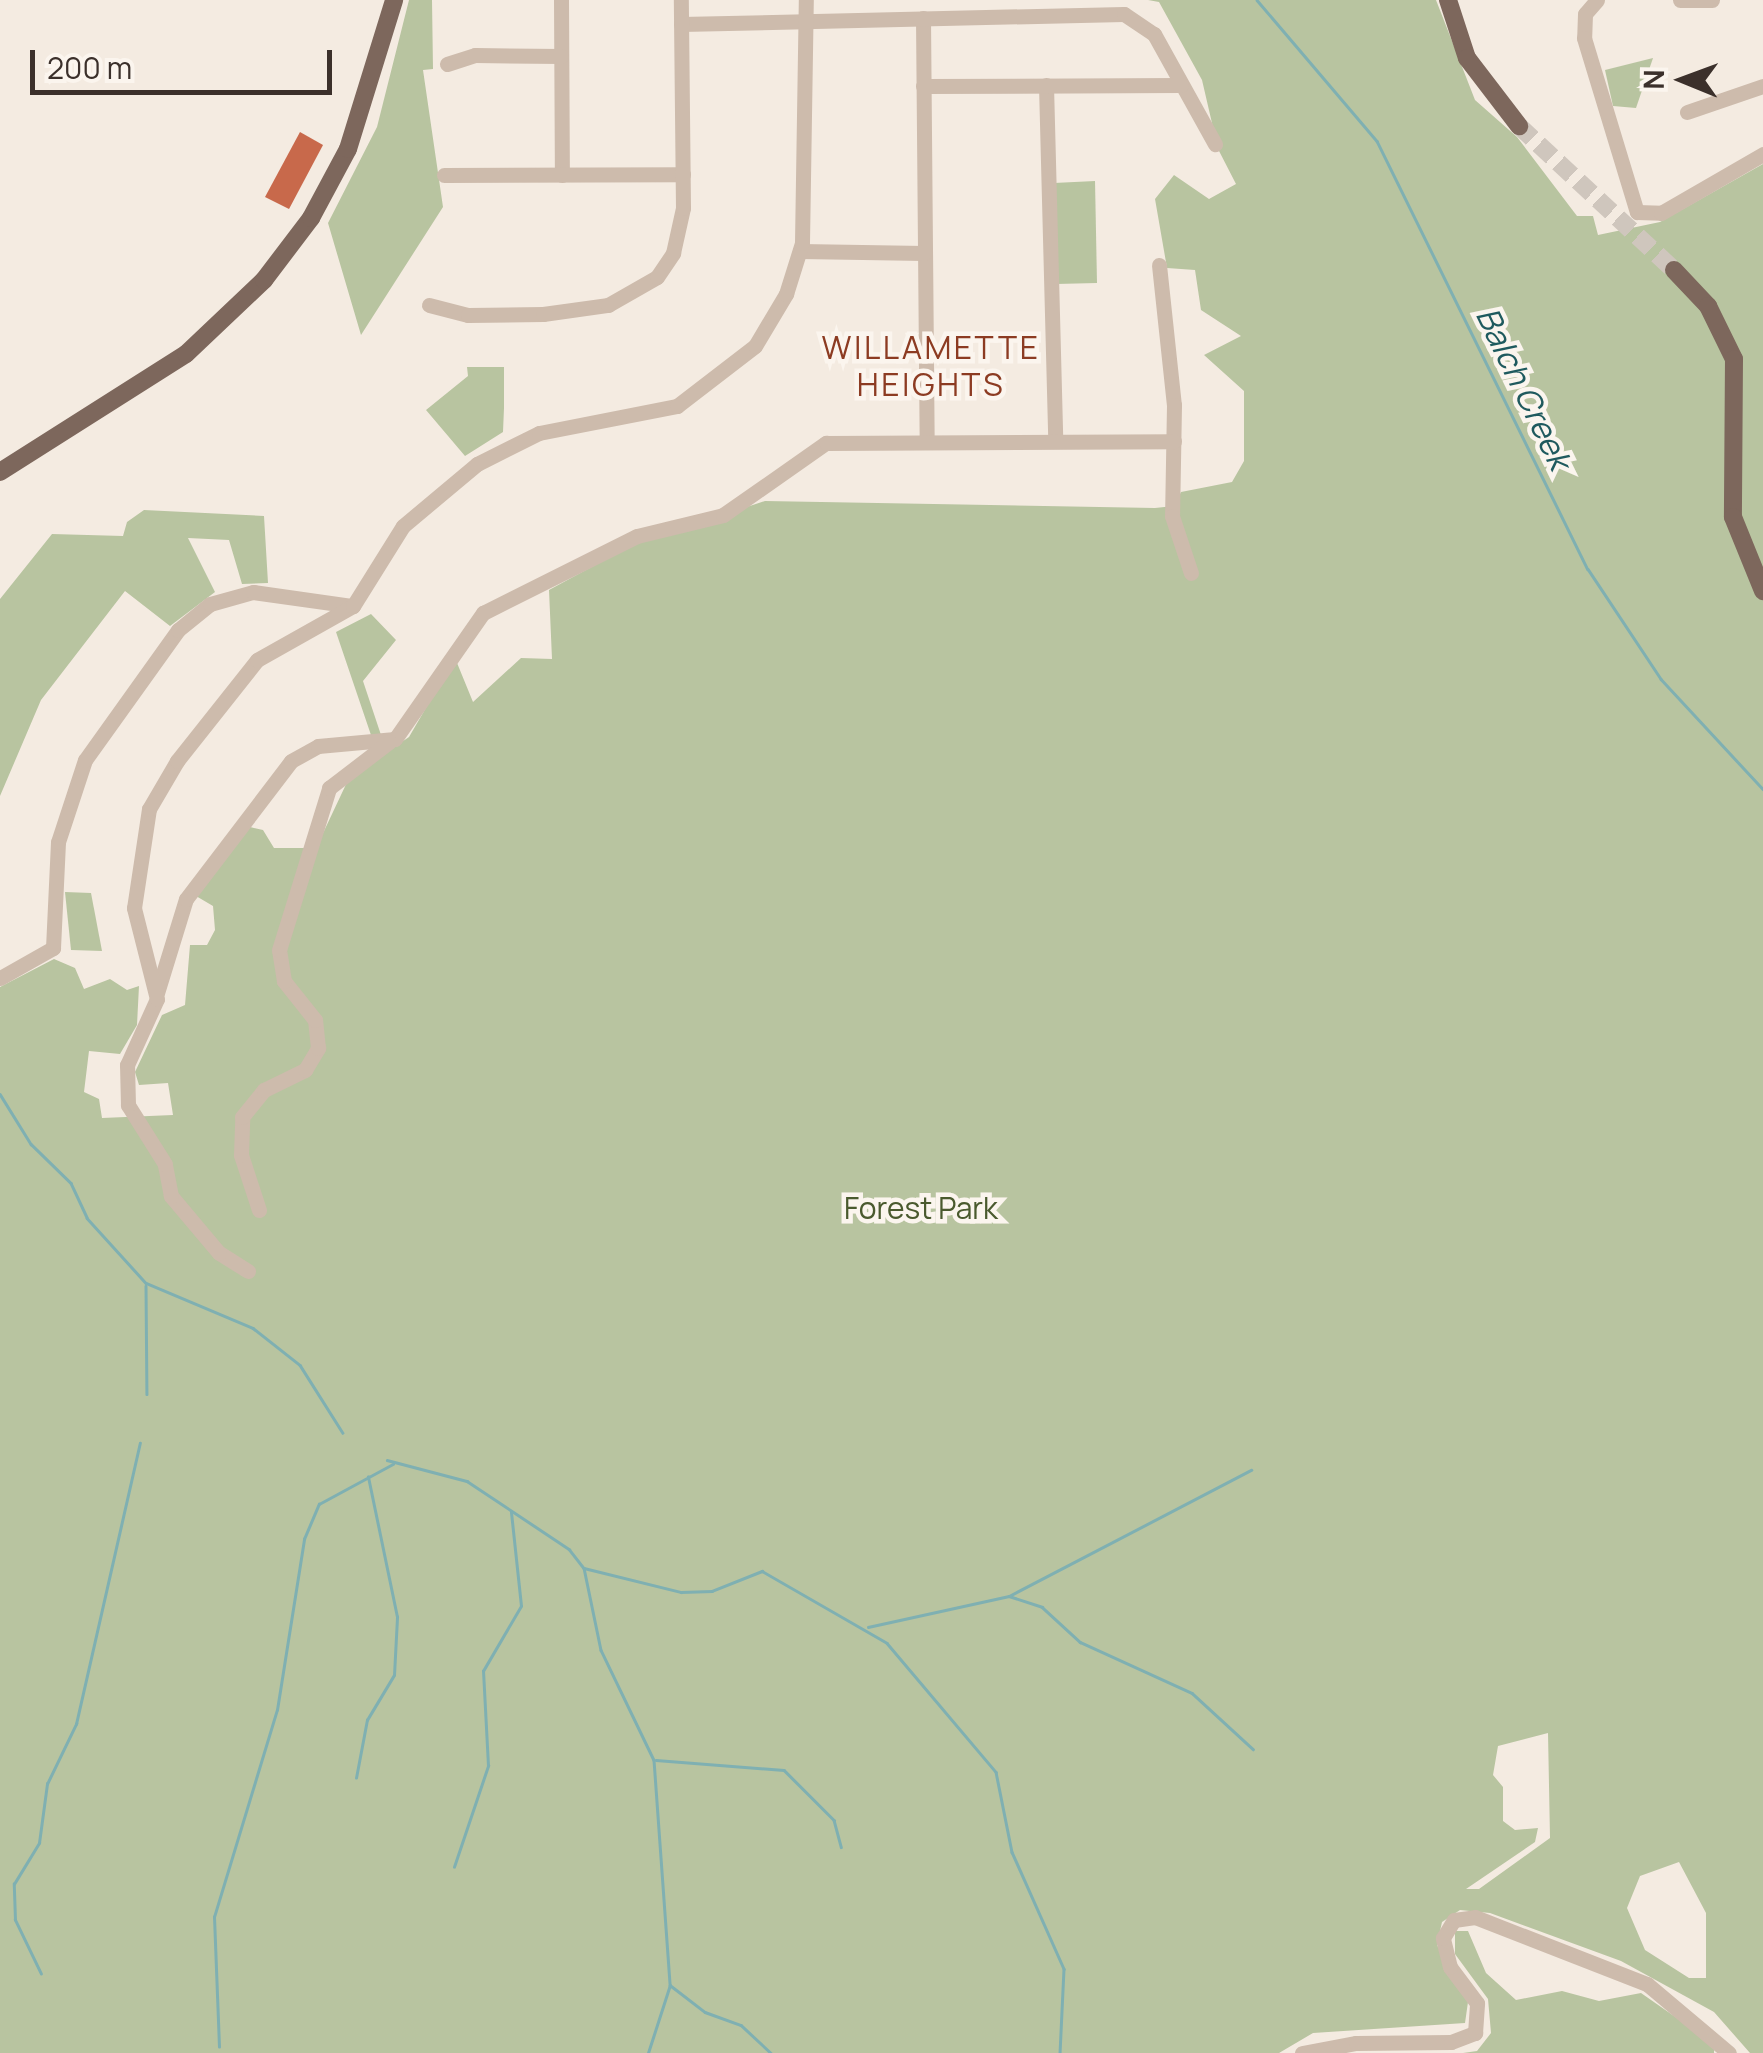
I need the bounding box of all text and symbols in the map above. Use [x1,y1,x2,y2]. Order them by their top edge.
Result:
scale bar [35,30,338,92]
north arrow [1633,30,1733,130]
text: 200 m [47,47,132,88]
text: N [1634,69,1672,90]
water label: Balch Creek [1468,301,1580,475]
district label: WILLAMETTE HEIGHTS [822,329,1040,404]
park label: Forest Park [844,1190,998,1226]

